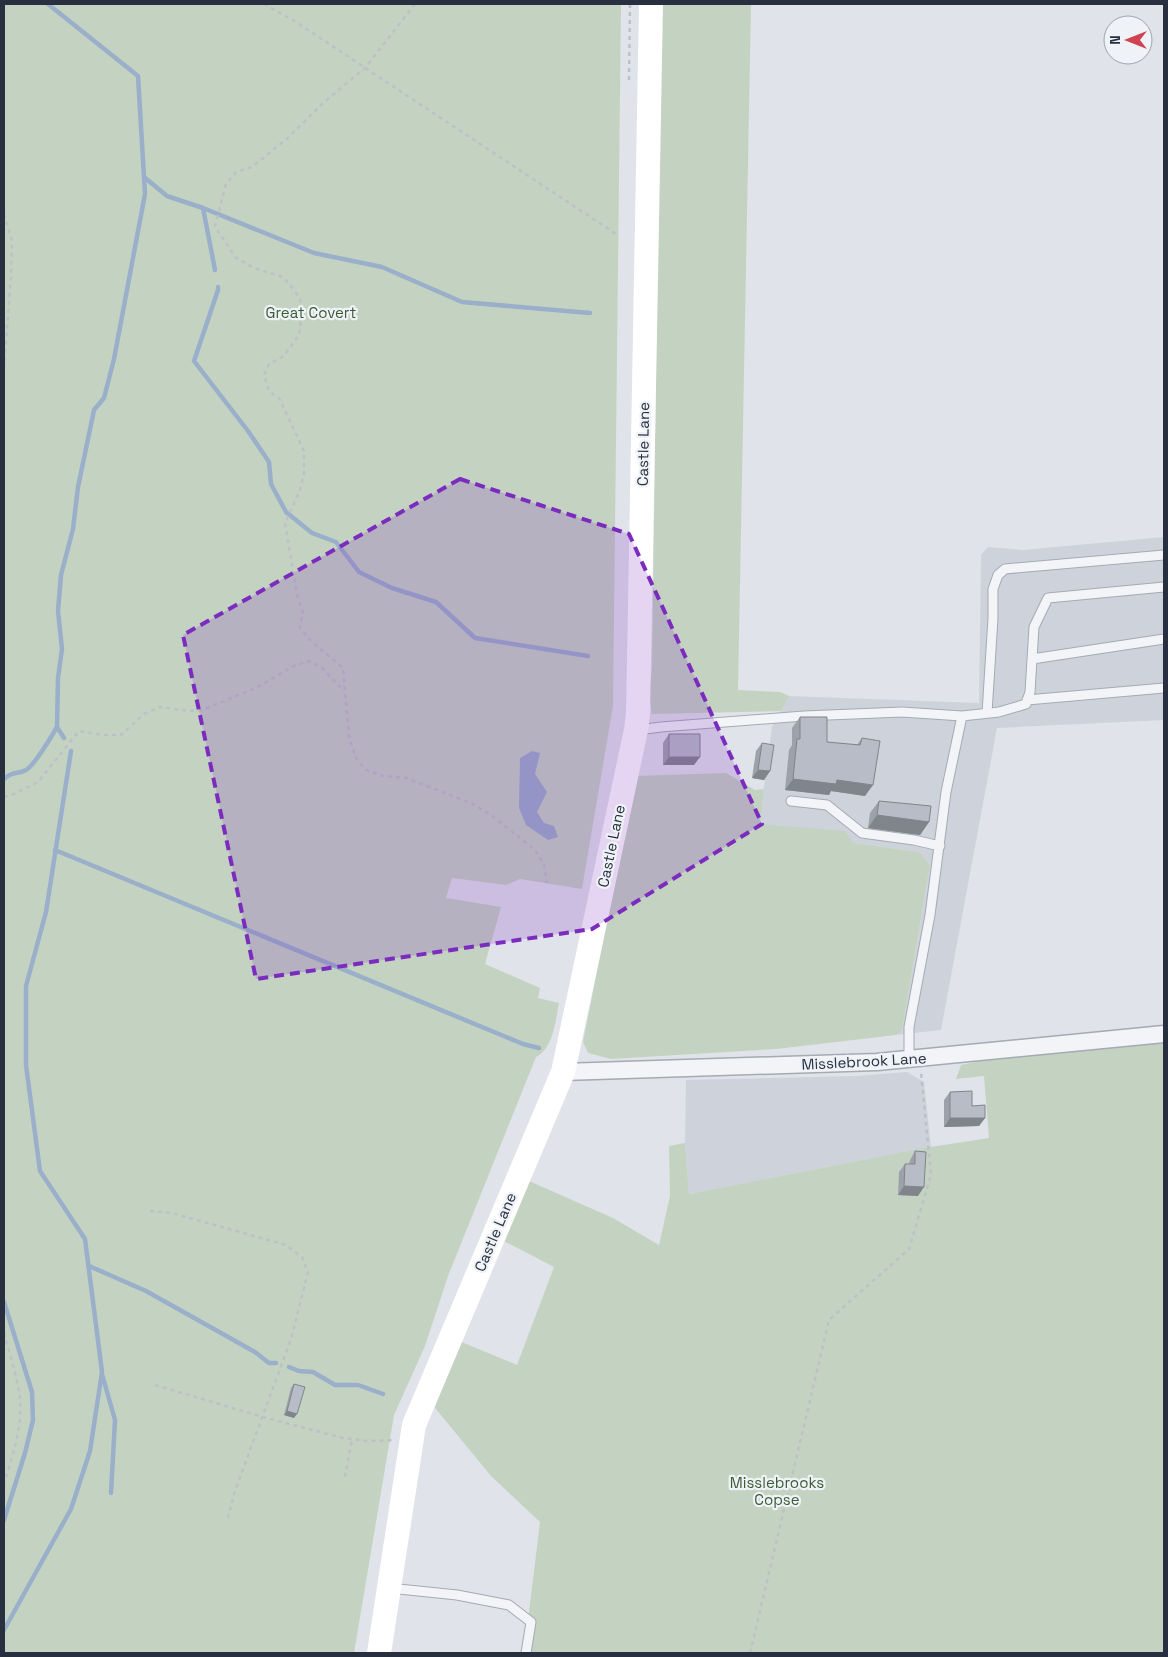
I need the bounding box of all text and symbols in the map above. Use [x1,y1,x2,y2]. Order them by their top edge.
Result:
north arrow [1103,15,1153,65]
text: N [1106,35,1124,45]
park label: Great Covert [266,303,357,322]
street label: Castle Lane [633,402,653,486]
street label: Castle Lane [593,803,629,889]
street label: Misslebrook Lane [801,1048,927,1074]
street label: Castle Lane [470,1189,520,1274]
park label: Misslebrooks Copse [730,1473,824,1509]

